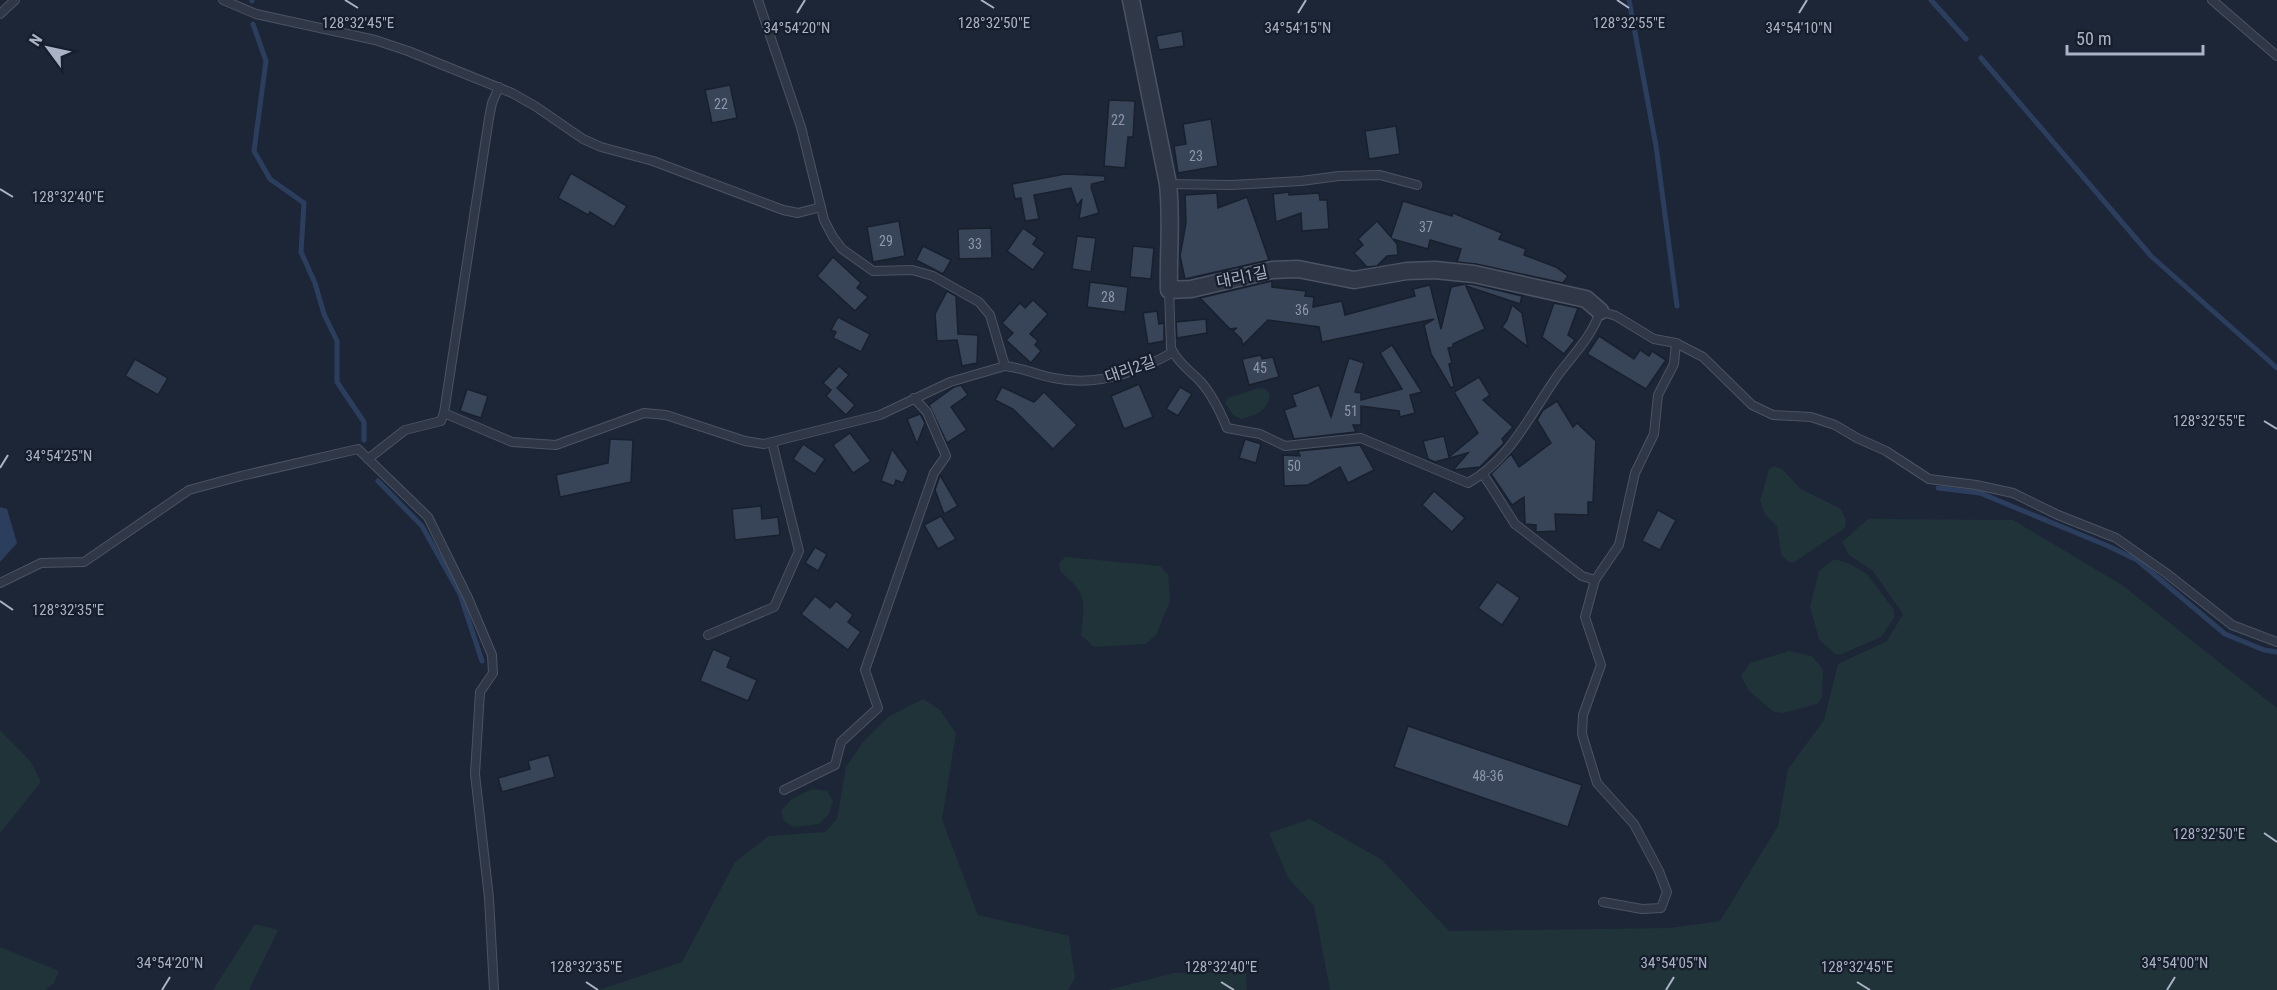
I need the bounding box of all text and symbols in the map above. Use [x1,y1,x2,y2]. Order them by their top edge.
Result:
text: 128°32'45"E [322,14,394,32]
text: 128°32'50"E [958,14,1030,32]
text: 128°32'55"E [1593,14,1665,32]
north arrow [18,18,78,78]
scale bar [2067,18,2204,56]
text: 34°54'20"N [764,19,830,37]
text: 34°54'15"N [1265,19,1331,37]
text: 34°54'10"N [1766,19,1832,37]
text: 50 m [2076,28,2111,49]
text: N [25,31,46,49]
house number: 22 [714,96,728,112]
house number: 22 [1111,112,1125,128]
house number: 23 [1189,148,1203,164]
text: 128°32'40"E [32,188,104,206]
house number: 37 [1419,219,1433,235]
house number: 29 [879,233,893,249]
house number: 33 [968,236,982,252]
street label: 대리1길 [1215,262,1269,292]
house number: 28 [1101,289,1115,305]
house number: 36 [1295,302,1309,318]
street label: 대리2길 [1102,352,1158,386]
house number: 45 [1253,360,1267,376]
house number: 51 [1344,403,1358,419]
text: 128°32'55"E [2173,412,2245,430]
text: 34°54'25"N [26,447,92,465]
house number: 50 [1287,458,1301,474]
text: 128°32'35"E [32,601,104,619]
house number: 48-36 [1472,768,1504,784]
text: 128°32'50"E [2173,825,2245,843]
text: 34°54'20"N [137,954,203,972]
text: 34°54'05"N [1641,954,1707,972]
text: 34°54'00"N [2142,954,2208,972]
text: 128°32'35"E [550,958,622,976]
text: 128°32'40"E [1185,958,1257,976]
text: 128°32'45"E [1821,958,1893,976]

